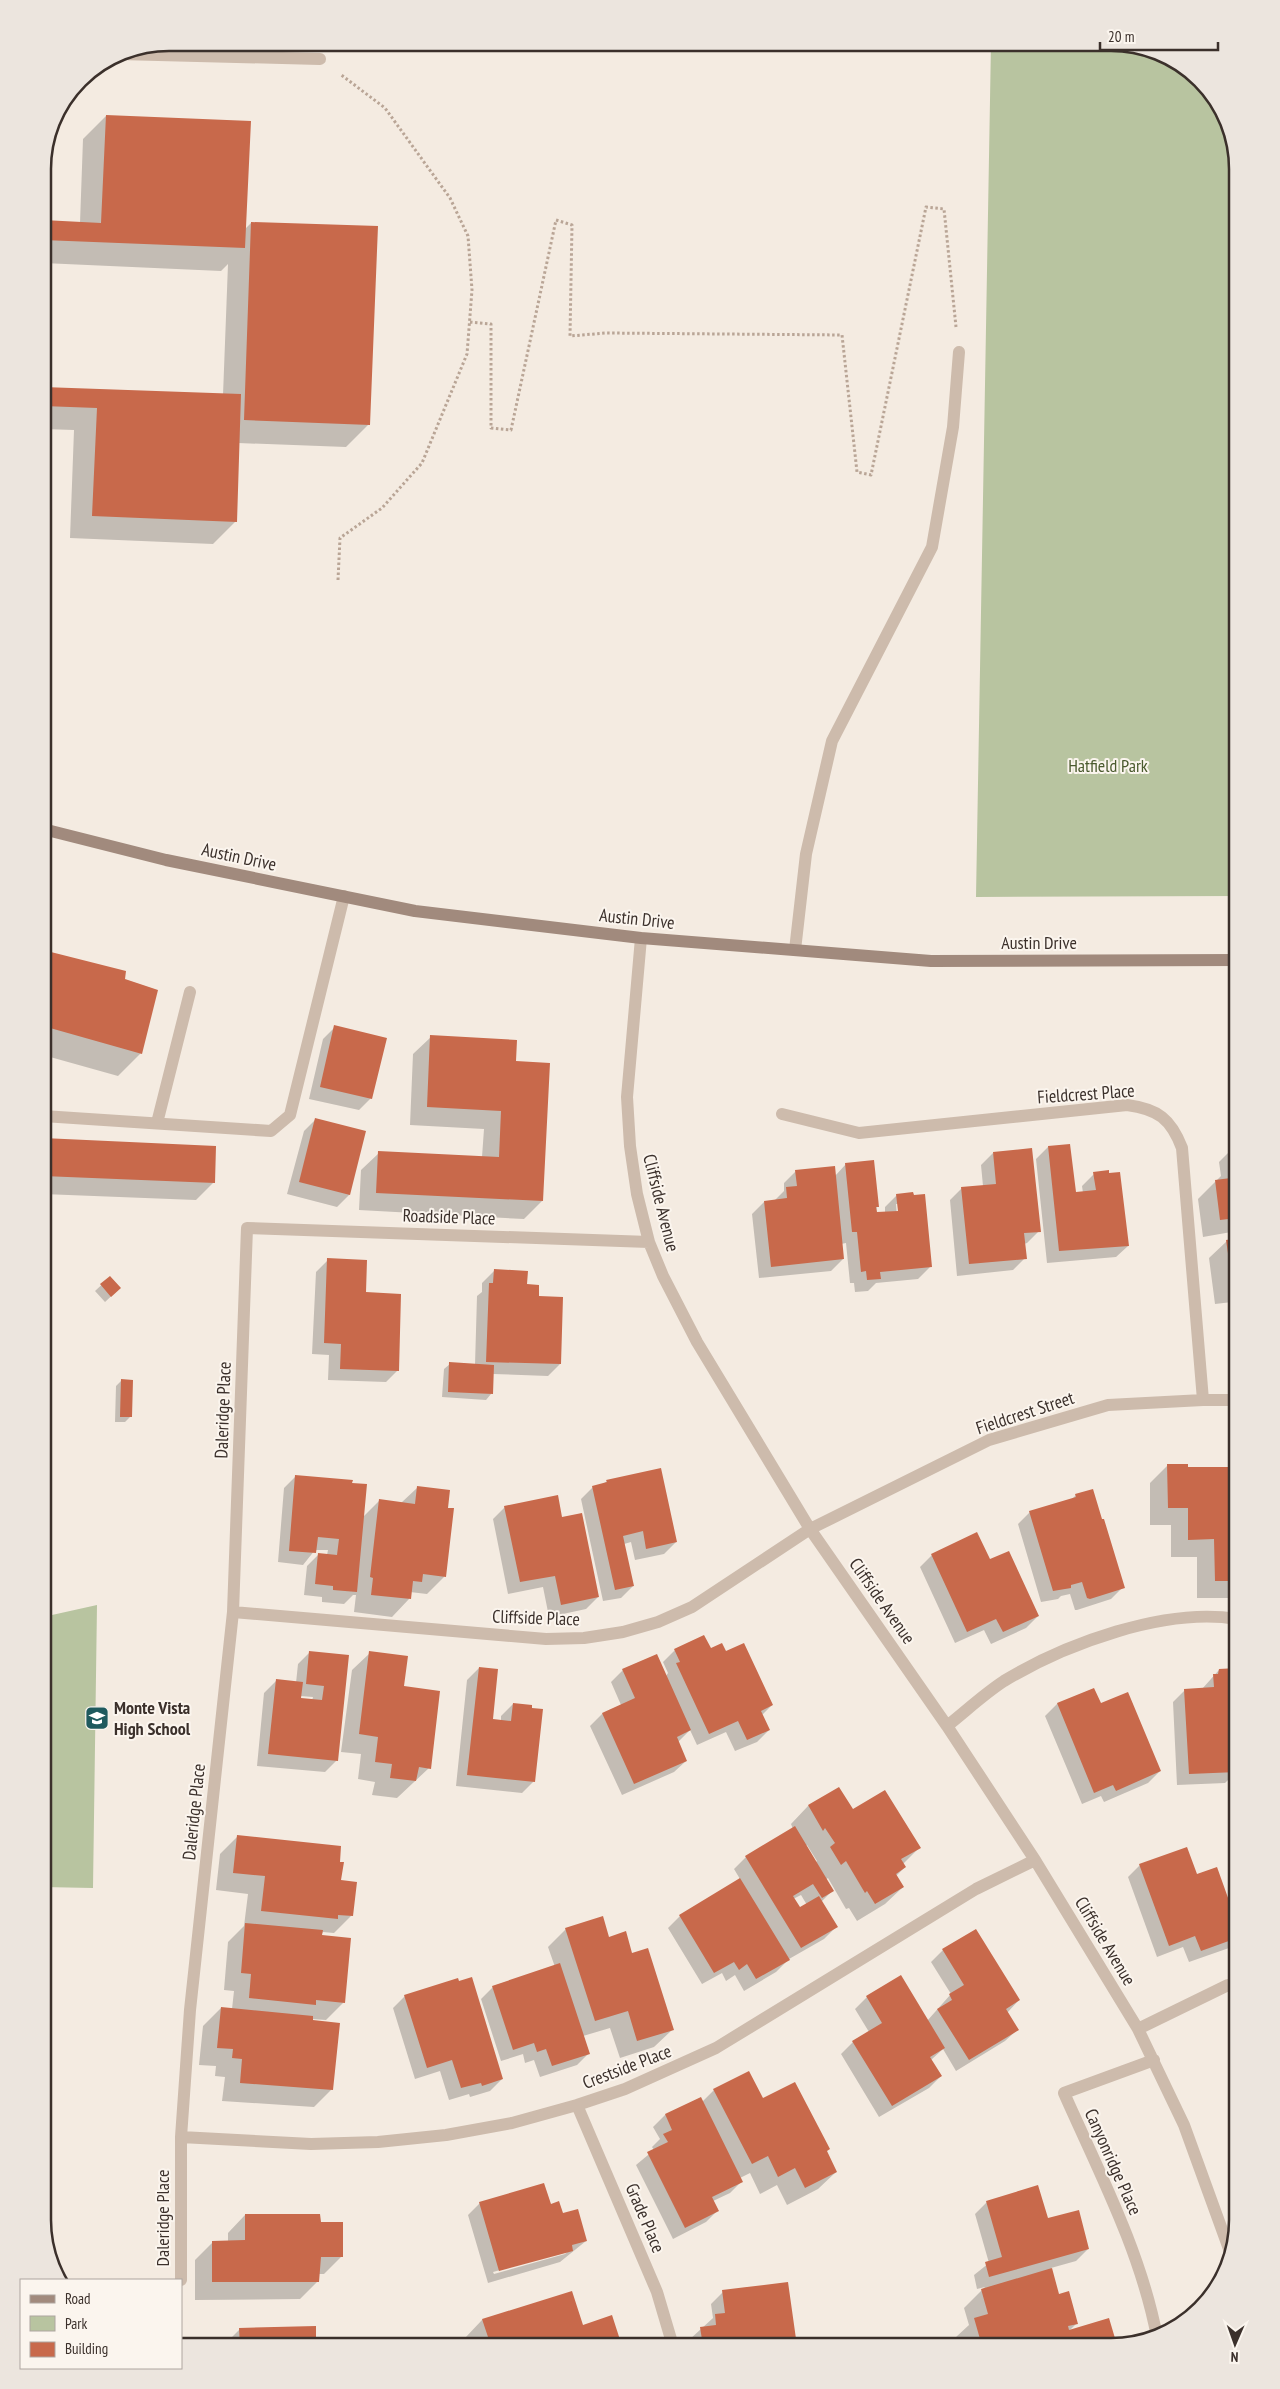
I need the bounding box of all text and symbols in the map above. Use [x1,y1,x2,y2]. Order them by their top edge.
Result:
scale bar [1100,20,1218,52]
text: 20 m [1108,27,1134,46]
park label: Hatfield Park [1068,754,1148,777]
street label: Austin Drive [200,837,279,876]
street label: Austin Drive [598,903,676,934]
street label: Austin Drive [1001,931,1077,954]
street label: Fieldcrest Place [1037,1079,1135,1108]
street label: Cliffside Avenue [638,1152,685,1254]
street label: Roadside Place [402,1203,496,1230]
street label: Daleridge Place [209,1361,236,1459]
street label: Fieldcrest Street [973,1386,1077,1439]
street label: Cliffside Avenue [844,1553,920,1648]
street label: Cliffside Place [492,1604,580,1631]
place label: Monte Vista High School [114,1696,191,1740]
school or university icon: Monte Vista High School [84,1705,110,1731]
street label: Daleridge Place [177,1763,210,1861]
street label: Cliffside Avenue [1070,1892,1141,1989]
street label: Crestside Place [579,2039,675,2094]
street label: Canyonridge Place [1080,2105,1147,2219]
street label: Daleridge Place [151,2170,174,2266]
street label: Grade Place [621,2180,670,2256]
legend [20,2279,182,2369]
text: Road [65,2289,91,2308]
text: Park [65,2314,87,2333]
north arrow [1210,2319,1260,2369]
text: Building [65,2339,108,2358]
text: N [1230,2348,1239,2366]

